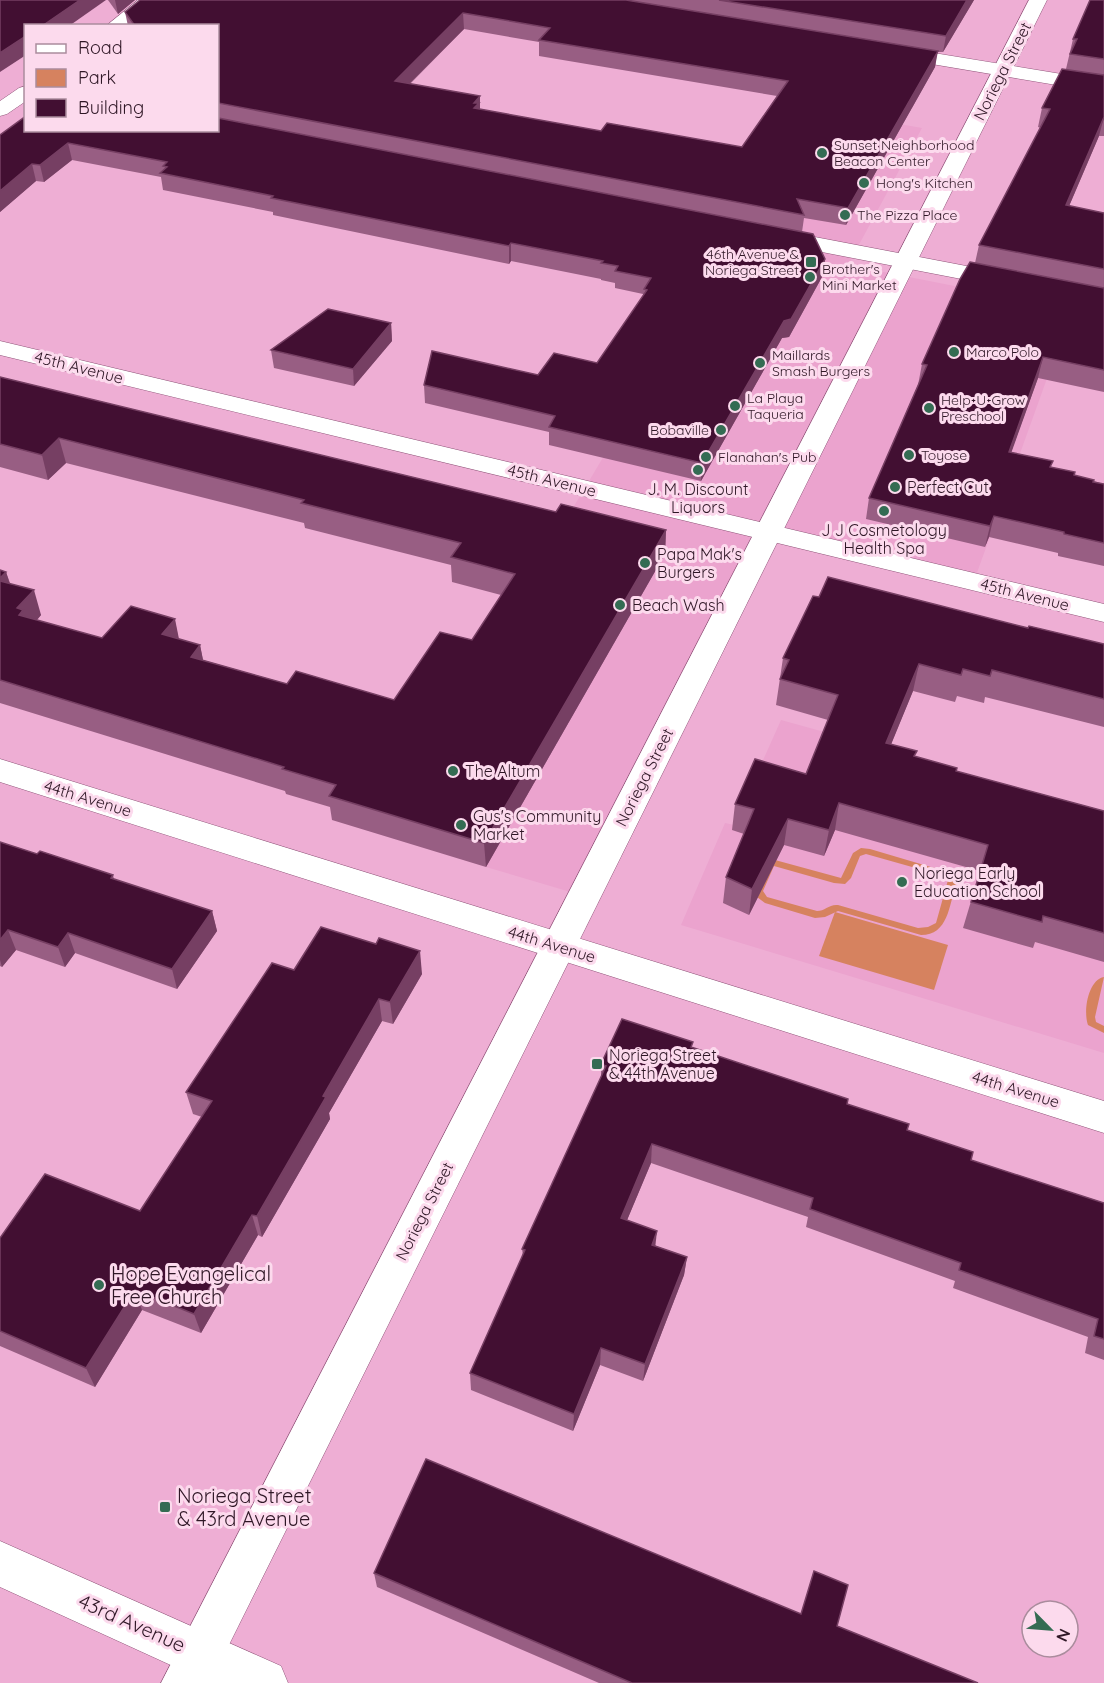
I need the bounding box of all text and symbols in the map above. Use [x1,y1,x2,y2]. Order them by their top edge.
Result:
street label: Noriega Street [969,19,1035,123]
legend [24,24,219,132]
text: Road [78,36,123,59]
text: Park [78,66,116,89]
text: Building [78,96,144,119]
place label: Sunset Neighborhood Beacon Center [834,136,974,170]
marker: Sunset Neighborhood Beacon Center [815,146,829,160]
place label: Hong's Kitchen [876,174,973,192]
marker: Hong's Kitchen [857,176,871,190]
place label: The Pizza Place [857,206,957,224]
marker: The Pizza Place [838,208,852,222]
place label: 46th Avenue & Noriega Street [705,245,799,279]
marker: 46th Avenue & Noriega Street [804,255,818,269]
place label: Brother's Mini Market [822,260,897,294]
marker: Brother's Mini Market [803,270,817,284]
place label: Marco Polo [966,343,1039,361]
marker: Marco Polo [947,345,961,359]
street label: 45th Avenue [32,346,126,388]
place label: Maillards Smash Burgers [772,346,870,380]
marker: Maillards Smash Burgers [753,356,767,370]
place label: La Playa Taqueria [747,389,804,423]
place label: Help-U-Grow Preschool [941,391,1026,425]
marker: La Playa Taqueria [728,399,742,413]
marker: Help-U-Grow Preschool [922,401,936,415]
place label: Bobaville [650,421,709,439]
marker: Bobaville [714,423,728,437]
place label: Toyose [921,446,967,464]
place label: Flanahan's Pub [718,448,817,466]
marker: Toyose [902,448,916,462]
marker: Flanahan's Pub [699,450,713,464]
street label: 45th Avenue [505,459,599,501]
marker: J. M. Discount Liquors [691,463,705,477]
place label: Perfect Cut [907,477,989,497]
place label: J. M. Discount Liquors [647,479,749,517]
marker: Perfect Cut [888,480,902,494]
marker: J J Cosmetology Health Spa [877,504,891,518]
place label: J J Cosmetology Health Spa [821,520,947,558]
place label: Papa Mak's Burgers [657,544,742,582]
marker: Papa Mak's Burgers [638,556,652,570]
street label: 45th Avenue [978,573,1072,615]
place label: Beach Wash [632,595,725,615]
marker: Beach Wash [613,598,627,612]
street label: Noriega Street [611,725,677,829]
place label: The Altum [465,761,540,781]
marker: The Altum [446,764,460,778]
street label: 44th Avenue [42,775,134,821]
place label: Gus's Community Market [473,806,601,844]
marker: Gus's Community Market [454,818,468,832]
place label: Noriega Early Education School [914,863,1042,901]
marker: Noriega Early Education School [895,875,909,889]
street label: 44th Avenue [506,921,598,967]
place label: Noriega Street & 44th Avenue [609,1045,717,1083]
marker: Noriega Street & 44th Avenue [590,1057,604,1071]
street label: 44th Avenue [970,1066,1062,1112]
street label: Noriega Street [391,1159,457,1263]
place label: Hope Evangelical Free Church [111,1261,271,1309]
marker: Hope Evangelical Free Church [92,1278,106,1292]
place label: Noriega Street & 43rd Avenue [177,1483,312,1531]
marker: Noriega Street & 43rd Avenue [158,1500,172,1514]
street label: 43rd Avenue [75,1588,189,1657]
north arrow [1020,1599,1080,1659]
text: N [1052,1626,1075,1645]

